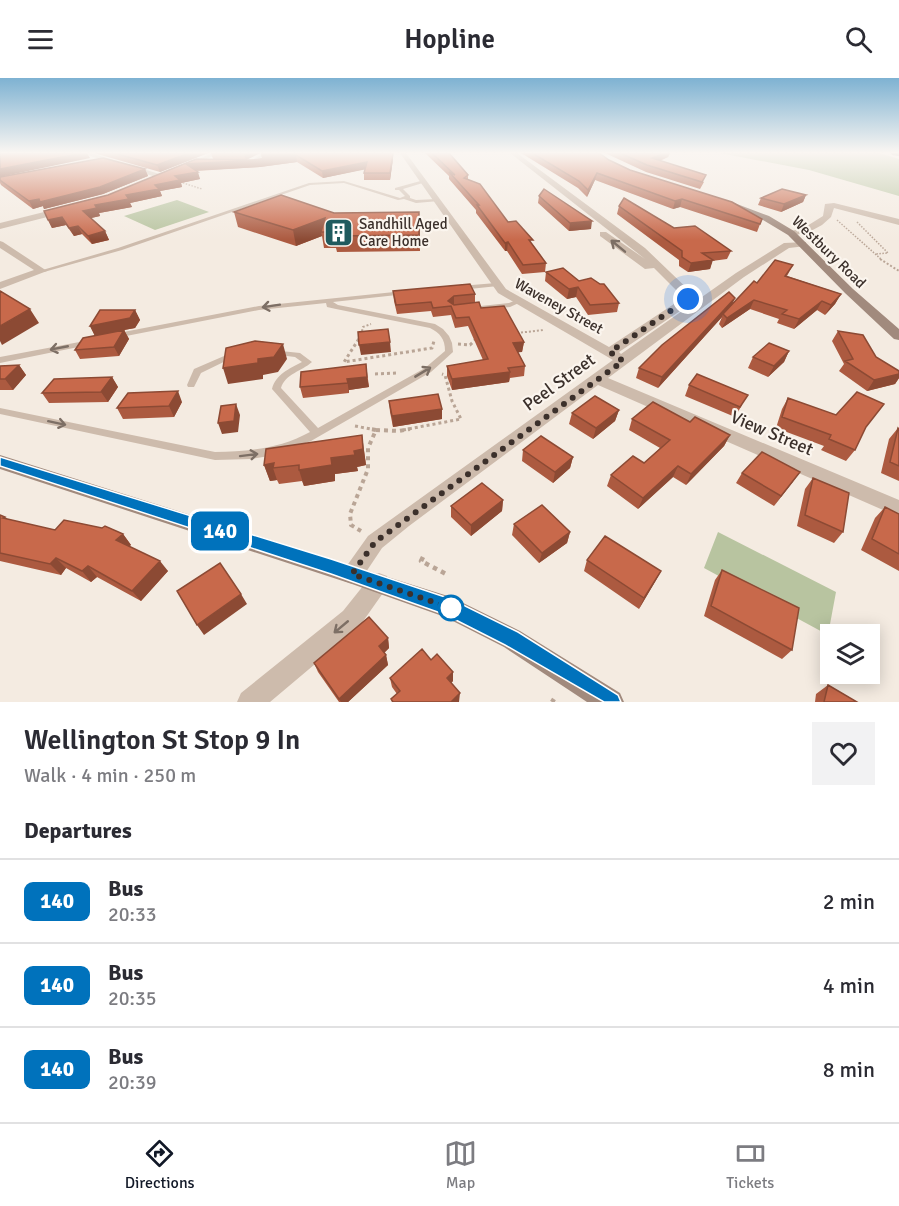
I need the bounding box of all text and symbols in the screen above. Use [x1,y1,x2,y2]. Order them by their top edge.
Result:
icon: menu [24,23,57,56]
text: Hopline [404,23,495,56]
icon: search [842,23,875,56]
street label: Westbury Road [788,212,870,292]
place label: Sandhill Aged Care Home [359,215,448,250]
building icon: Sandhill Aged Care Home [322,217,354,249]
one-way arrow [610,239,626,252]
street label: Waveney Street [512,274,606,338]
your location [673,284,703,314]
one-way arrow [261,301,281,312]
one-way arrow [49,343,69,354]
street label: Peel Street [519,348,599,416]
one-way arrow [414,366,431,378]
street label: View Street [727,406,817,460]
one-way arrow [47,418,66,429]
one-way arrow [238,449,258,460]
line badge: 140 [186,512,254,550]
text: 140 [203,518,237,544]
unlabelled marker [438,595,464,621]
one-way arrow [334,620,349,634]
map controls [820,624,880,684]
button: layers [820,624,880,684]
button: heart [812,722,875,785]
text: Wellington St Stop 9 In [24,723,300,757]
text: Walk · 4 min · 250 m [24,763,196,788]
text: Departures [24,817,132,844]
text: Bus [108,875,143,902]
text: 140 [40,888,74,914]
text: 2 min [823,888,875,915]
text: 20:33 [108,902,157,927]
text: Bus [108,959,143,986]
text: 140 [40,972,74,998]
text: 4 min [823,972,875,999]
text: 20:35 [108,986,157,1011]
text: Bus [108,1043,143,1070]
text: 140 [40,1056,74,1082]
text: 8 min [823,1056,875,1083]
text: 20:39 [108,1070,157,1095]
tab: Directions [125,1137,195,1193]
tab: Map [444,1137,477,1193]
tab: Tickets [726,1137,774,1193]

